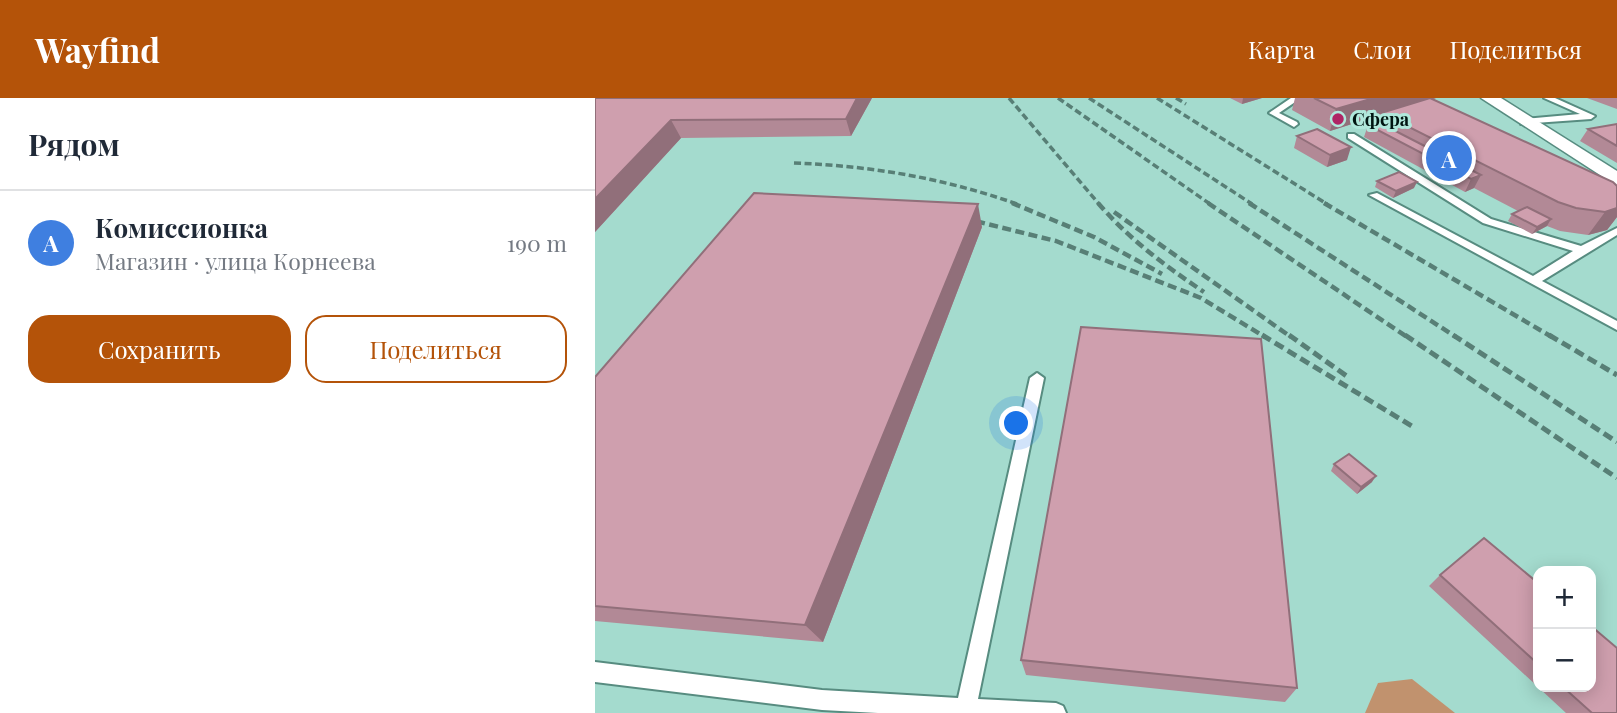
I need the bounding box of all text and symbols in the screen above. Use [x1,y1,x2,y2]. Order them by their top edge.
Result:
text: Wayfind [35,27,160,71]
text: Карта [1248,33,1315,65]
text: Слои [1353,33,1412,65]
text: Поделиться [1450,33,1582,65]
place label: Сфера [1352,107,1410,131]
marker: Сфера [1330,111,1346,127]
text: Рядом [28,124,120,164]
pin: A [1426,132,1472,184]
text: Комиссионка [95,210,268,245]
text: A [43,227,59,258]
text: 190 m [507,227,567,258]
text: Магазин · улица Корнеева [95,245,376,276]
button: Сохранить [28,315,291,383]
button: Поделиться [305,315,567,383]
your location [999,406,1033,440]
map controls [1533,566,1596,692]
button: + [1533,566,1596,629]
button: − [1533,629,1596,692]

